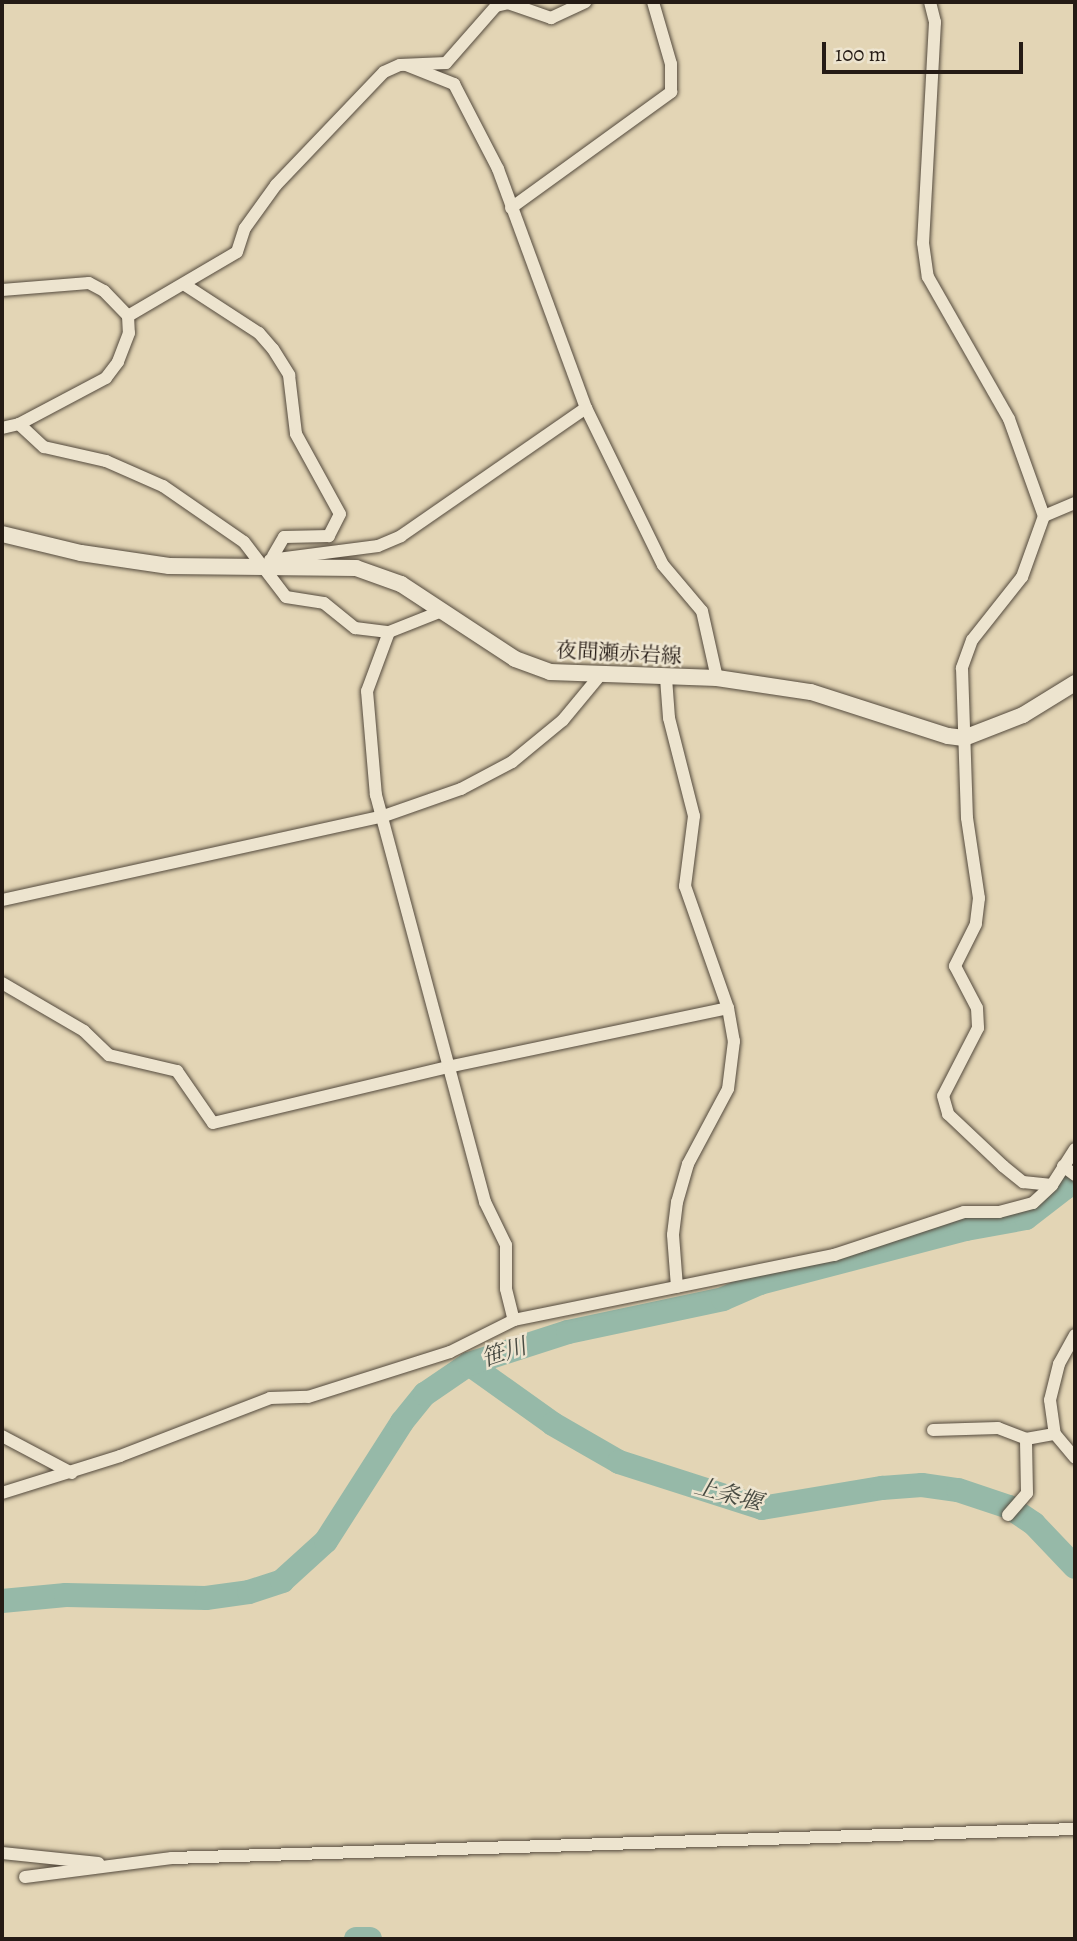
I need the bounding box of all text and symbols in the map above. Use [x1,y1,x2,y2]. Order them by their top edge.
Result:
scale bar [825,28,1026,72]
text: 100 m [835,40,886,68]
street label: 夜間瀬赤岩線 [555,637,683,669]
water label: 笹川 [478,1333,530,1373]
water label: 上条堰 [691,1473,765,1517]

